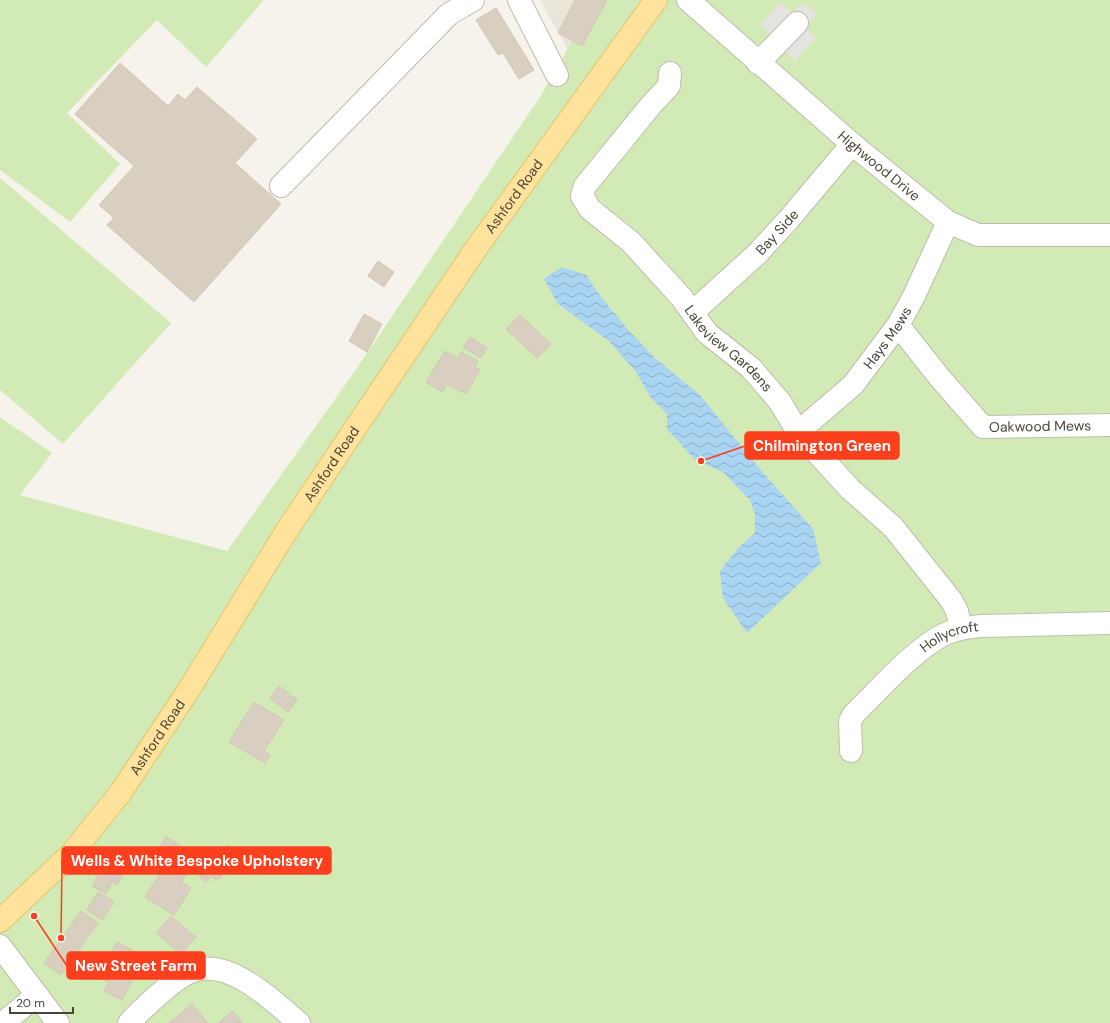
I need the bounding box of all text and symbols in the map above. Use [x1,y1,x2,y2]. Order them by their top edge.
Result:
street label: Highwood Drive [834,127,924,205]
street label: Ashford Road [481,156,547,237]
street label: Bay Side [752,206,802,259]
street label: Lakeview Gardens [681,302,776,396]
street label: Hays Mews [859,303,915,372]
street label: Oakwood Mews [989,416,1091,436]
street label: Ashford Road [300,423,363,505]
callout: Chilmington Green [745,432,899,459]
text: Chilmington Green [753,436,891,456]
street label: Hollycroft [916,617,979,656]
street label: Ashford Road [126,696,189,779]
callout: Wells & White Bespoke Upholstery [62,847,331,874]
text: Wells & White Bespoke Upholstery [71,851,323,871]
callout: New Street Farm [67,952,205,979]
text: New Street Farm [75,956,197,976]
scale bar [10,989,73,1015]
text: 20 m [16,995,45,1011]

